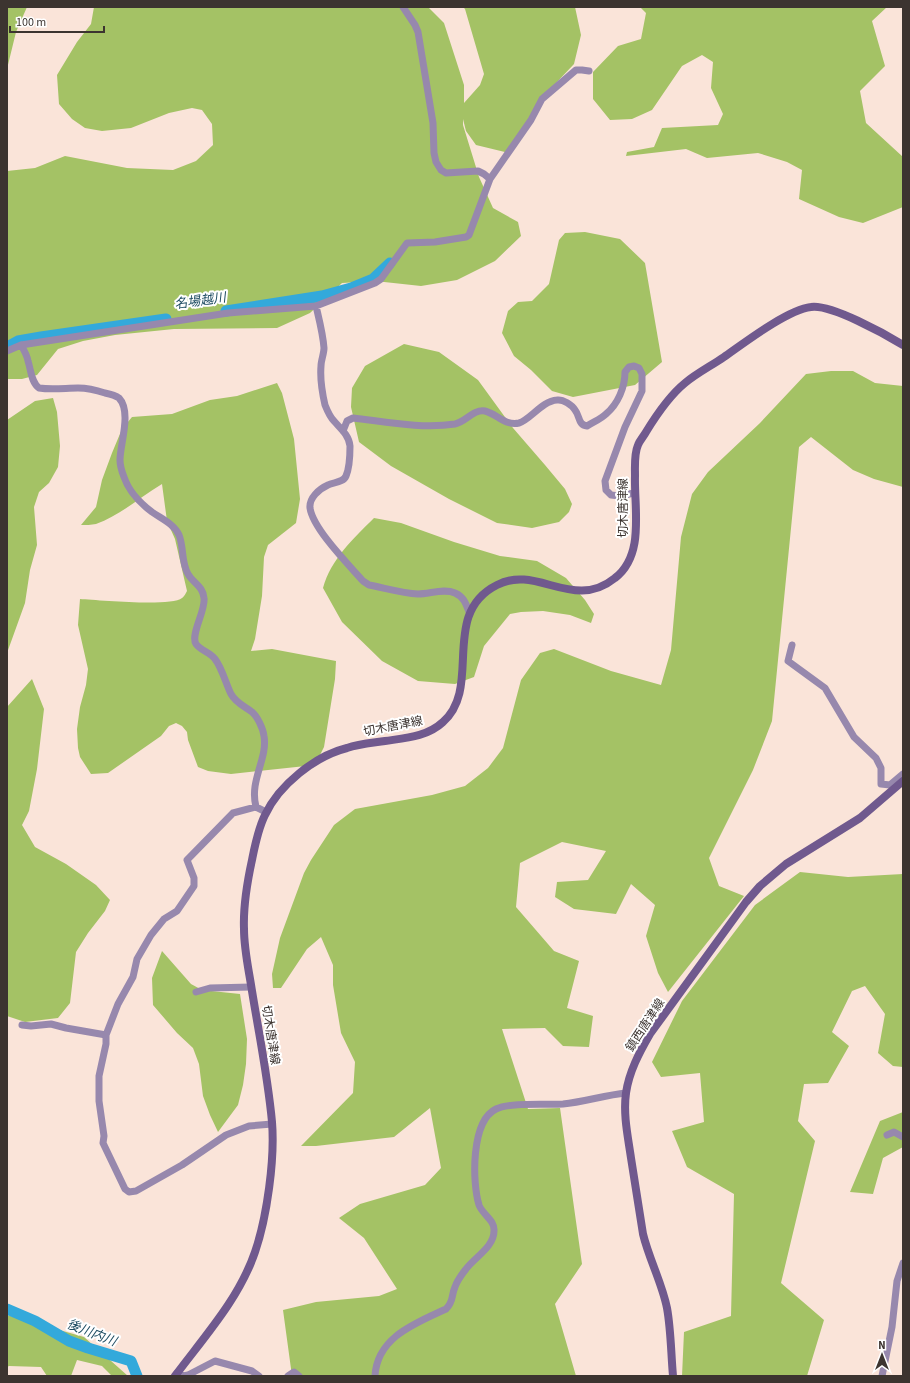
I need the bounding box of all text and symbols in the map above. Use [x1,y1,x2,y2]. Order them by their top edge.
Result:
scale bar [10,8,104,34]
text: 100 m [16,14,46,31]
water label: 名場越川 [173,288,229,314]
street label: 切木唐津線 [615,478,632,538]
street label: 切木唐津線 [362,712,424,741]
street label: 鎮西唐津線 [622,995,669,1055]
street label: 切木唐津線 [257,1004,284,1066]
water label: 後川内川 [64,1315,121,1351]
north arrow [862,1335,902,1375]
text: N [878,1338,886,1353]

